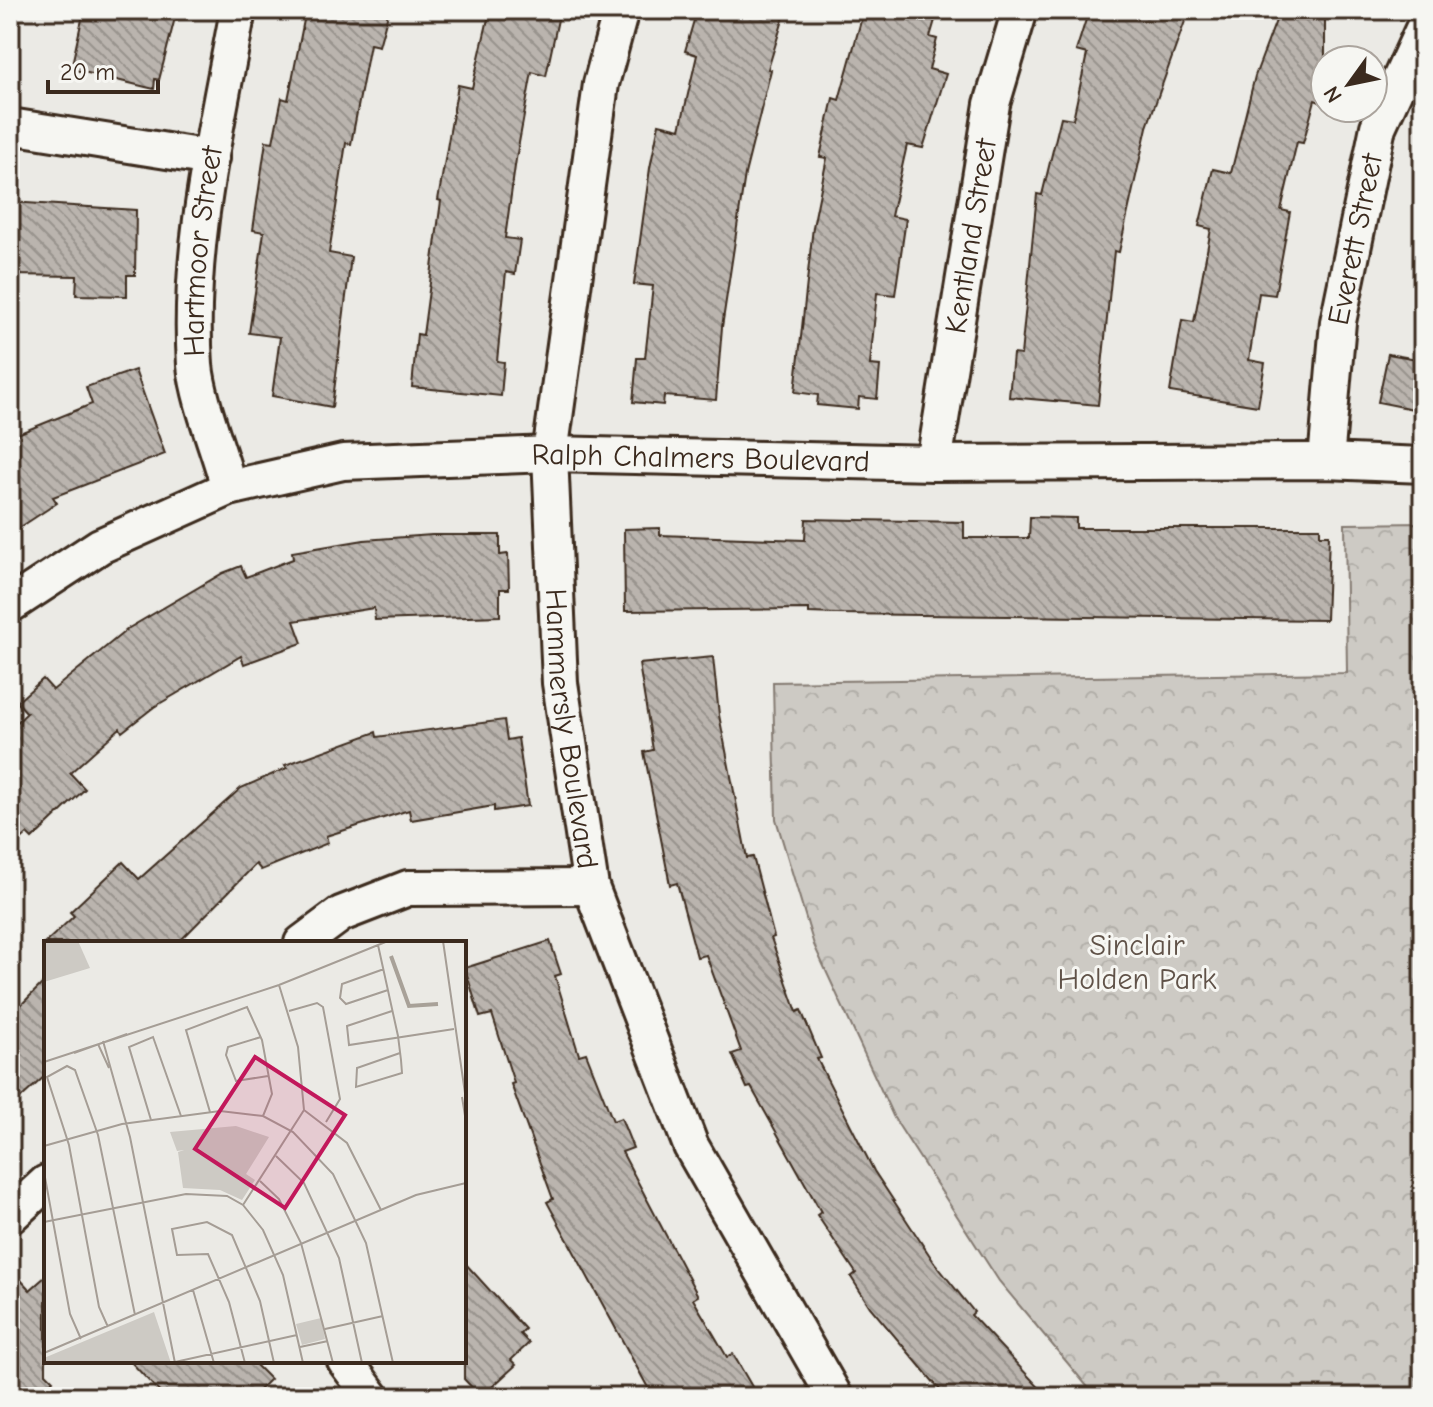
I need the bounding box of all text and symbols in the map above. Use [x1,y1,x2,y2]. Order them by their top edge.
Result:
scale bar [48,44,158,94]
north arrow [1309,44,1389,124]
text: 20 m [60,58,115,86]
text: N [1318,81,1348,107]
street label: Kentland Street [938,135,1004,336]
street label: Hartmoor Street [177,142,230,357]
street label: Everett Street [1321,149,1390,328]
street label: Ralph Chalmers Boulevard [531,437,870,479]
street label: Hammersly Boulevard [538,588,605,871]
park label: Sinclair Holden Park [1057,928,1217,997]
inset map [44,941,466,1363]

